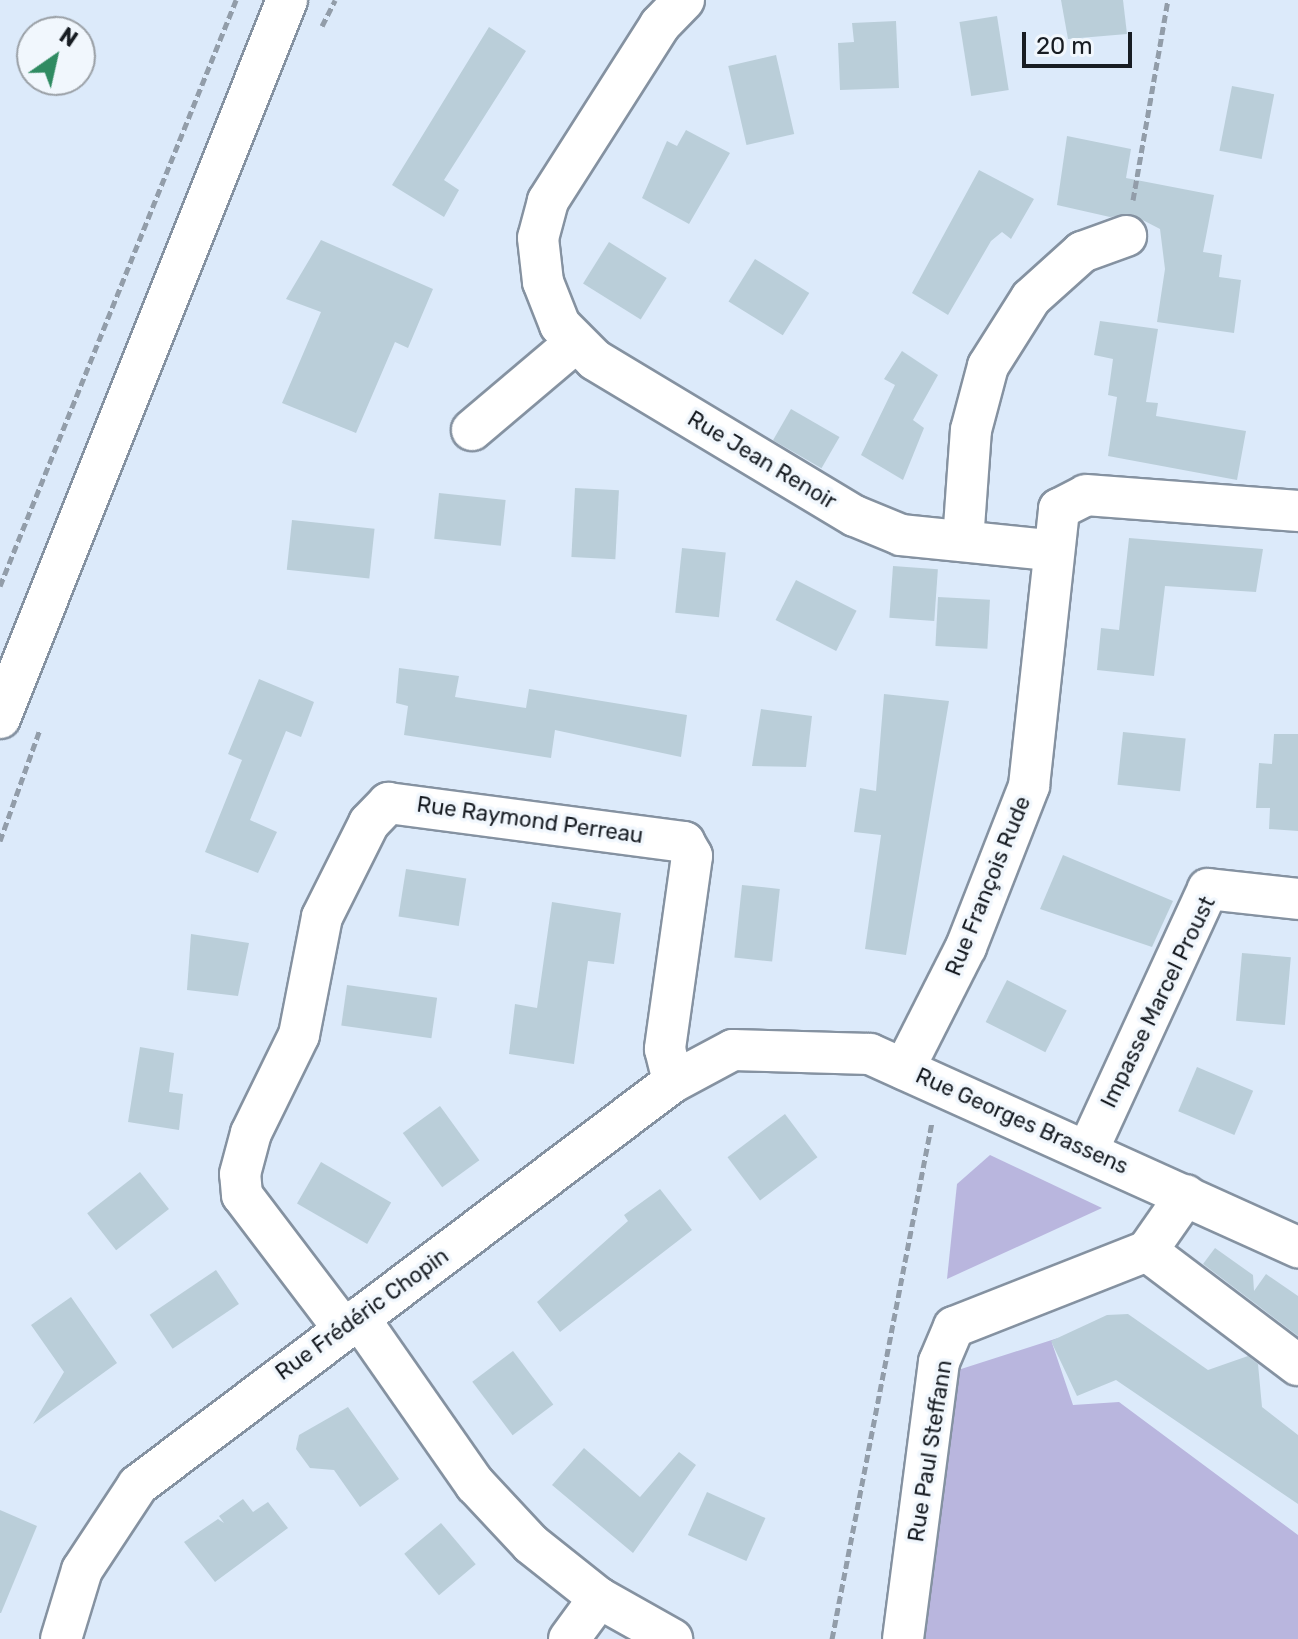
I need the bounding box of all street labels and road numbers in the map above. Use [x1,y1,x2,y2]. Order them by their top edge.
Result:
street label: Rue Jean Renoir [683,405,841,515]
street label: Rue Raymond Perreau [415,791,645,849]
street label: Rue François Rude [940,792,1036,980]
street label: Impasse Marcel Proust [1095,892,1221,1112]
street label: Rue Georges Brassens [912,1062,1132,1180]
street label: Rue Frédéric Chopin [270,1242,454,1386]
street label: Rue Paul Steffann [903,1358,957,1544]

